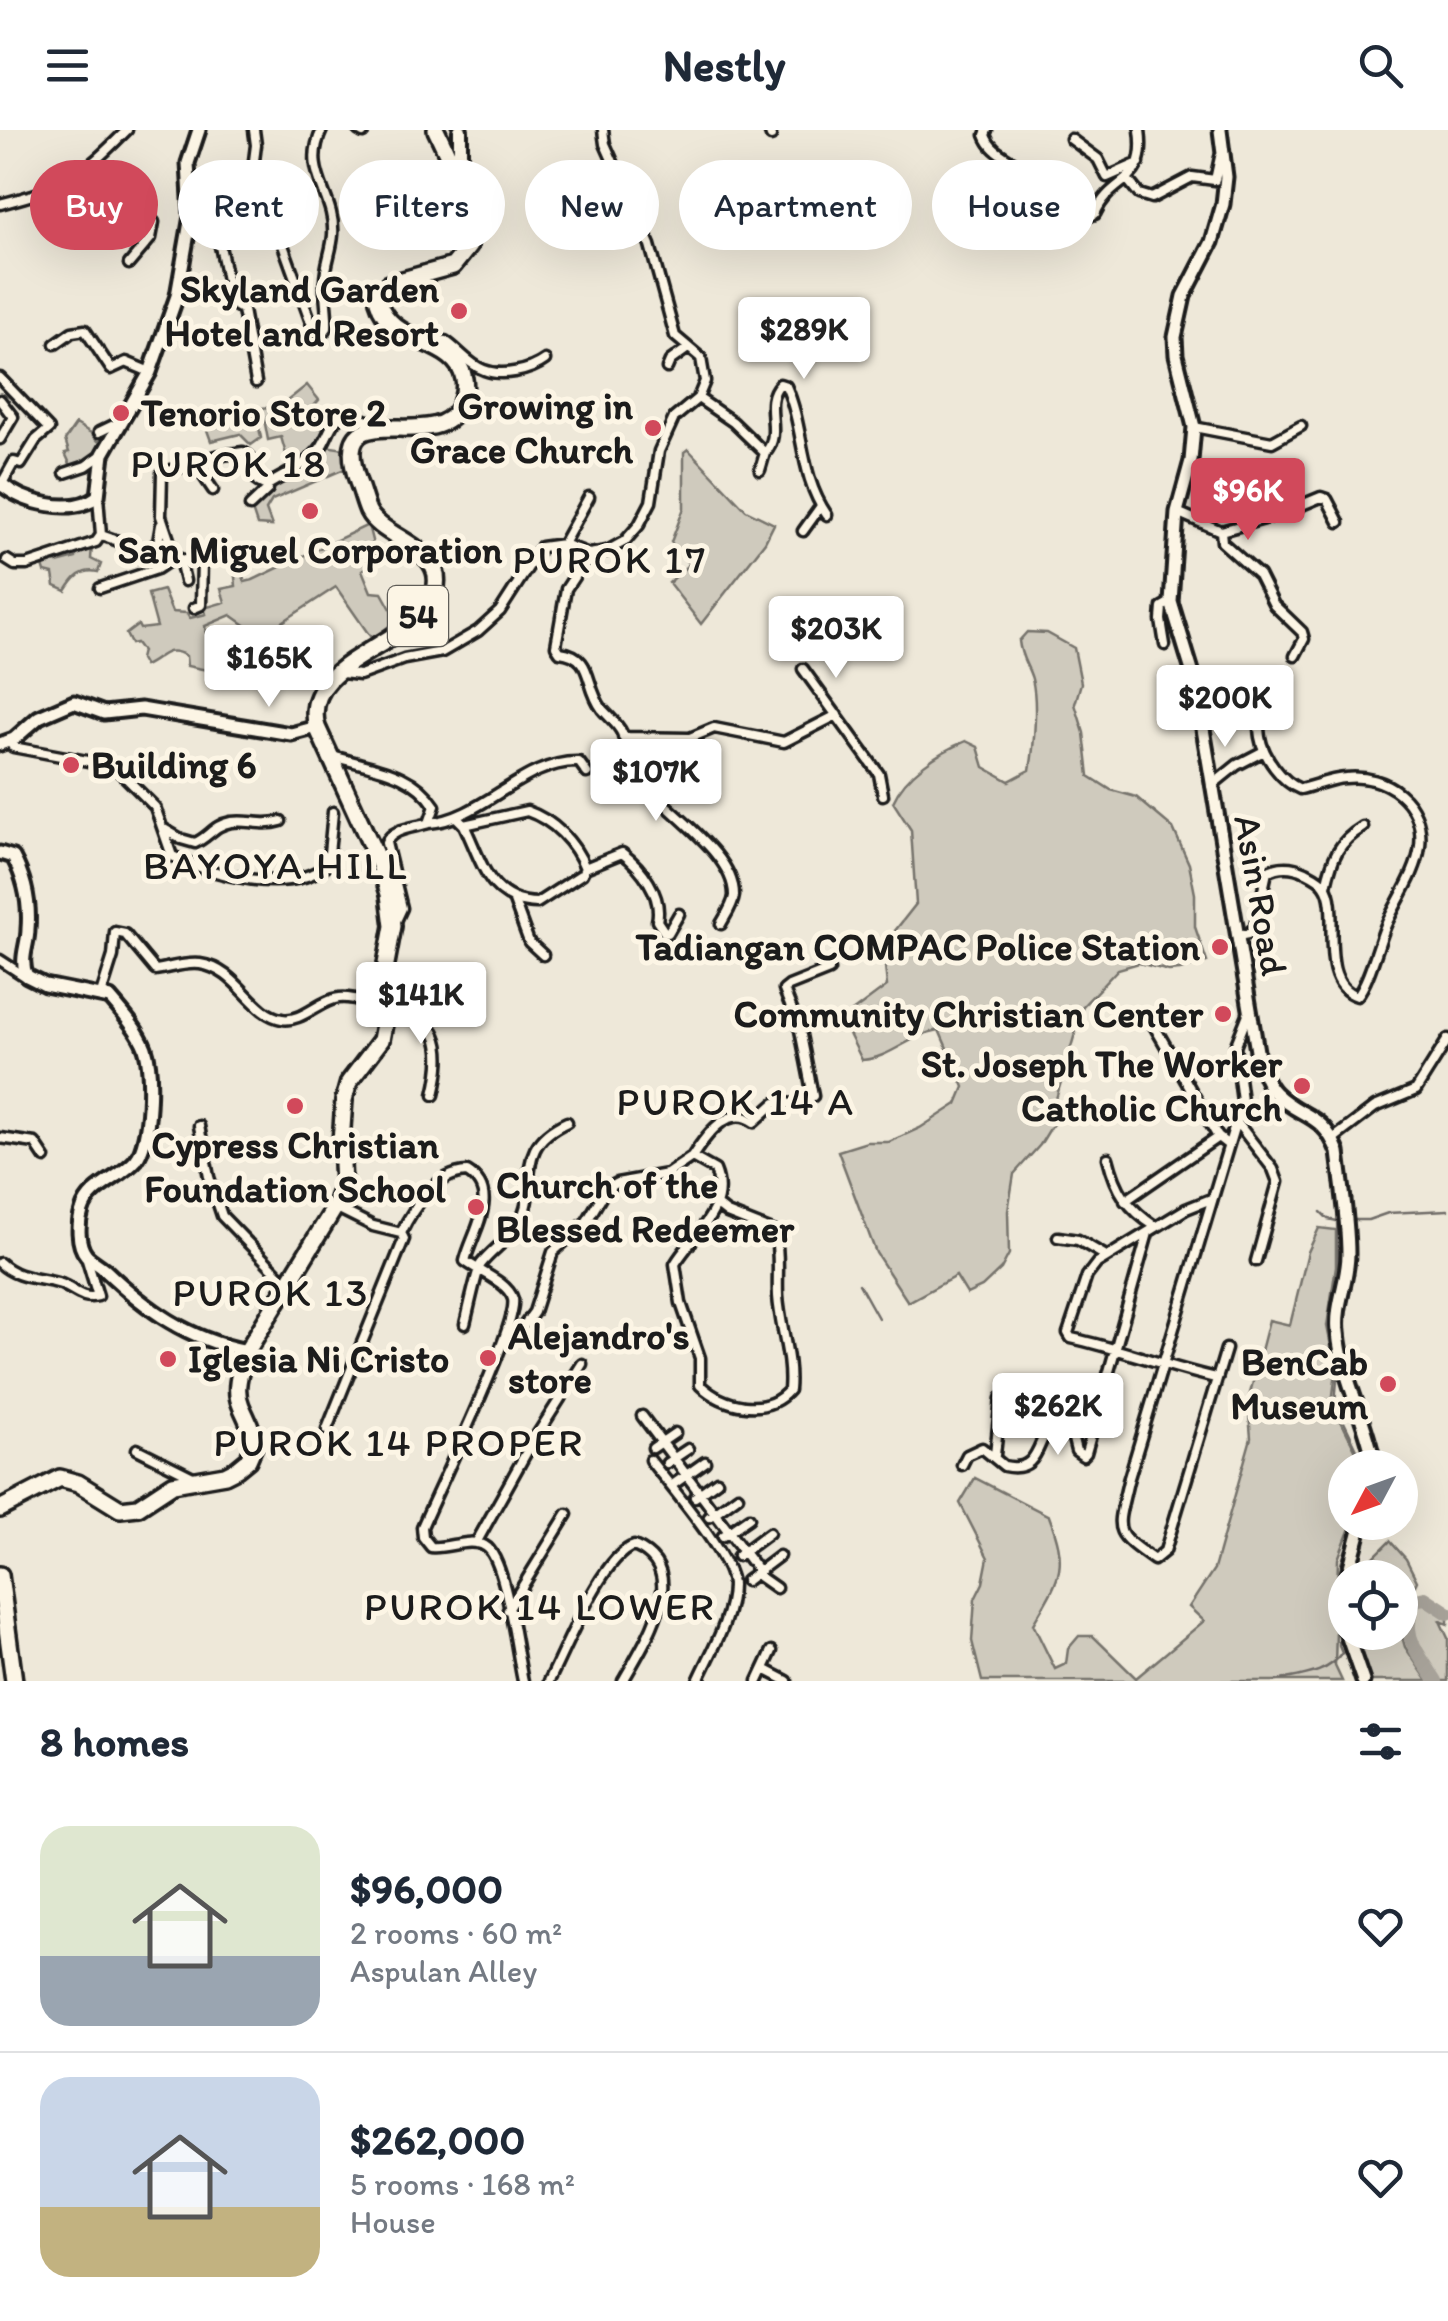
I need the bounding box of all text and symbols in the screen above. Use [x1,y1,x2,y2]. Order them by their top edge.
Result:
icon: menu [40,38,95,93]
text: Nestly [663,38,785,92]
icon: search [1353,38,1408,93]
chip: Buy [30,160,158,250]
chip: Rent [178,160,319,250]
chip: Filters [339,160,505,250]
chip: New [525,160,659,250]
chip: Apartment [679,160,912,250]
chip: House [932,160,1096,250]
place label: Skyland Garden Hotel and Resort [165,266,440,356]
pin: $289K [734,297,874,382]
marker: Skyland Garden Hotel and Resort [448,300,470,322]
text: $289K [760,310,848,348]
place label: Growing in Grace Church [410,383,634,473]
place label: Tenorio Store 2 [140,390,386,436]
marker: Tenorio Store 2 [110,402,132,424]
marker: Growing in Grace Church [642,417,664,439]
district label: PUROK 18 [130,439,328,487]
pin: $96K [1189,458,1307,543]
text: $96K [1213,471,1283,509]
marker: San Miguel Corporation [299,500,321,522]
place label: San Miguel Corporation [118,527,503,573]
district label: PUROK 17 [512,535,708,583]
road number: 54 [388,586,448,646]
pin: $203K [766,596,906,681]
text: $203K [791,609,881,647]
pin: $165K [199,625,339,710]
text: $165K [226,638,312,676]
pin: $200K [1155,665,1295,750]
text: $200K [1179,678,1271,716]
pin: $107K [586,739,726,824]
place label: Building 6 [91,742,257,788]
text: $107K [612,752,700,790]
marker: Building 6 [60,754,82,776]
street label: Asin Road [1224,811,1298,979]
district label: BAYOYA HILL [143,841,409,889]
place label: Tadiangan COMPAC Police Station [635,924,1201,970]
marker: Tadiangan COMPAC Police Station [1209,936,1231,958]
pin: $141K [351,962,491,1047]
text: $141K [378,975,464,1013]
place label: Community Christian Center [734,991,1204,1037]
marker: Community Christian Center [1212,1003,1234,1025]
place label: St. Joseph The Worker Catholic Church [921,1041,1283,1131]
marker: St. Joseph The Worker Catholic Church [1291,1075,1313,1097]
district label: PUROK 14 A [616,1077,856,1125]
marker: Cypress Christian Foundation School [284,1095,306,1117]
place label: Cypress Christian Foundation School [144,1122,446,1212]
place label: Church of the Blessed Redeemer [496,1162,795,1252]
marker: Church of the Blessed Redeemer [465,1196,487,1218]
district label: PUROK 13 [172,1268,370,1316]
place label: Alejandro's store [508,1313,690,1403]
place label: Iglesia Ni Cristo [188,1336,449,1382]
place label: BenCab Museum [1230,1339,1368,1429]
marker: Alejandro's store [477,1347,499,1369]
marker: Iglesia Ni Cristo [157,1348,179,1370]
pin: $262K [988,1373,1128,1458]
marker: BenCab Museum [1377,1373,1399,1395]
text: $262K [1014,1386,1102,1424]
district label: PUROK 14 PROPER [213,1418,585,1466]
north arrow [1328,1450,1418,1540]
map controls [1328,1450,1418,1650]
button: locate [1328,1560,1418,1650]
district label: PUROK 14 LOWER [364,1582,716,1630]
icon: filters [1353,1714,1408,1769]
text: 8 homes [40,1716,189,1767]
text: $96,000 [350,1863,503,1914]
icon: home [120,1866,240,1986]
icon: heart [1353,1899,1408,1954]
text: 2 rooms · 60 m² [350,1914,562,1952]
text: Aspulan Alley [350,1952,537,1990]
text: $262,000 [350,2114,525,2165]
icon: home [120,2117,240,2237]
icon: heart [1353,2150,1408,2205]
text: 5 rooms · 168 m² [350,2165,575,2203]
text: House [350,2203,436,2241]

